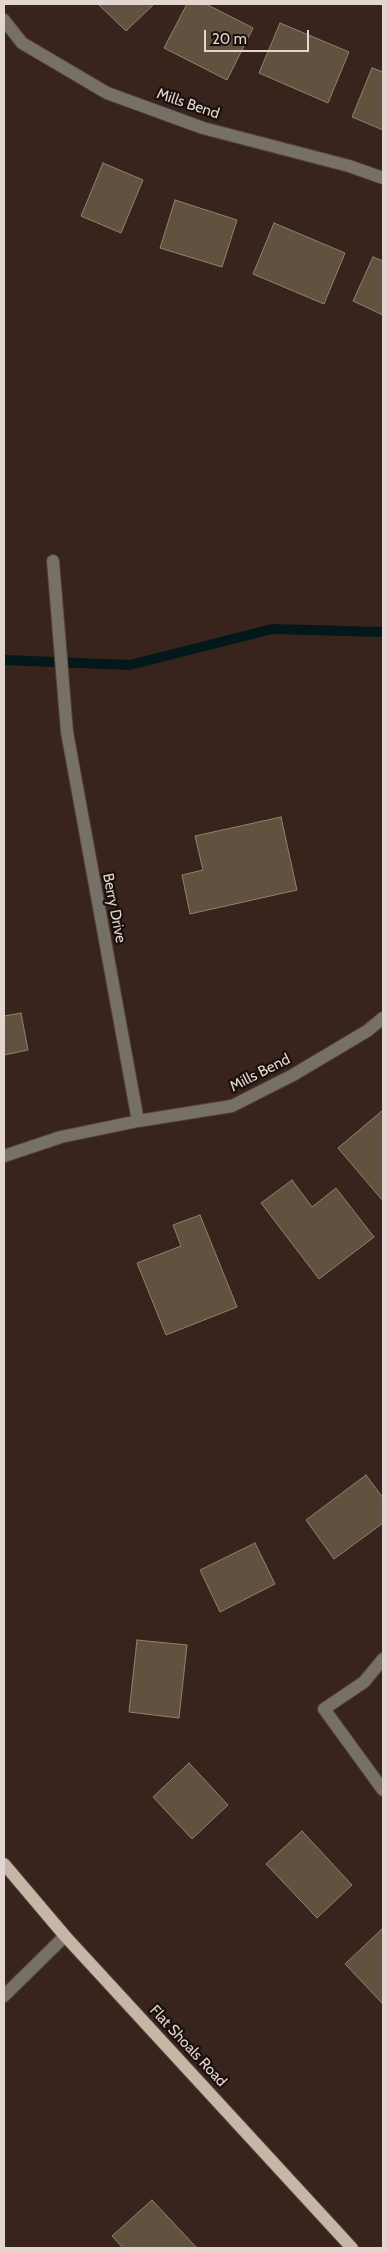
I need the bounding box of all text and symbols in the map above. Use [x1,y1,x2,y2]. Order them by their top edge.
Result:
scale bar [207,20,312,52]
text: 20 m [212,30,247,48]
street label: Mills Bend [154,85,222,123]
street label: Berry Drive [98,872,130,944]
street label: Mills Bend [227,1050,293,1096]
street label: Flat Shoals Road [146,2002,230,2090]

